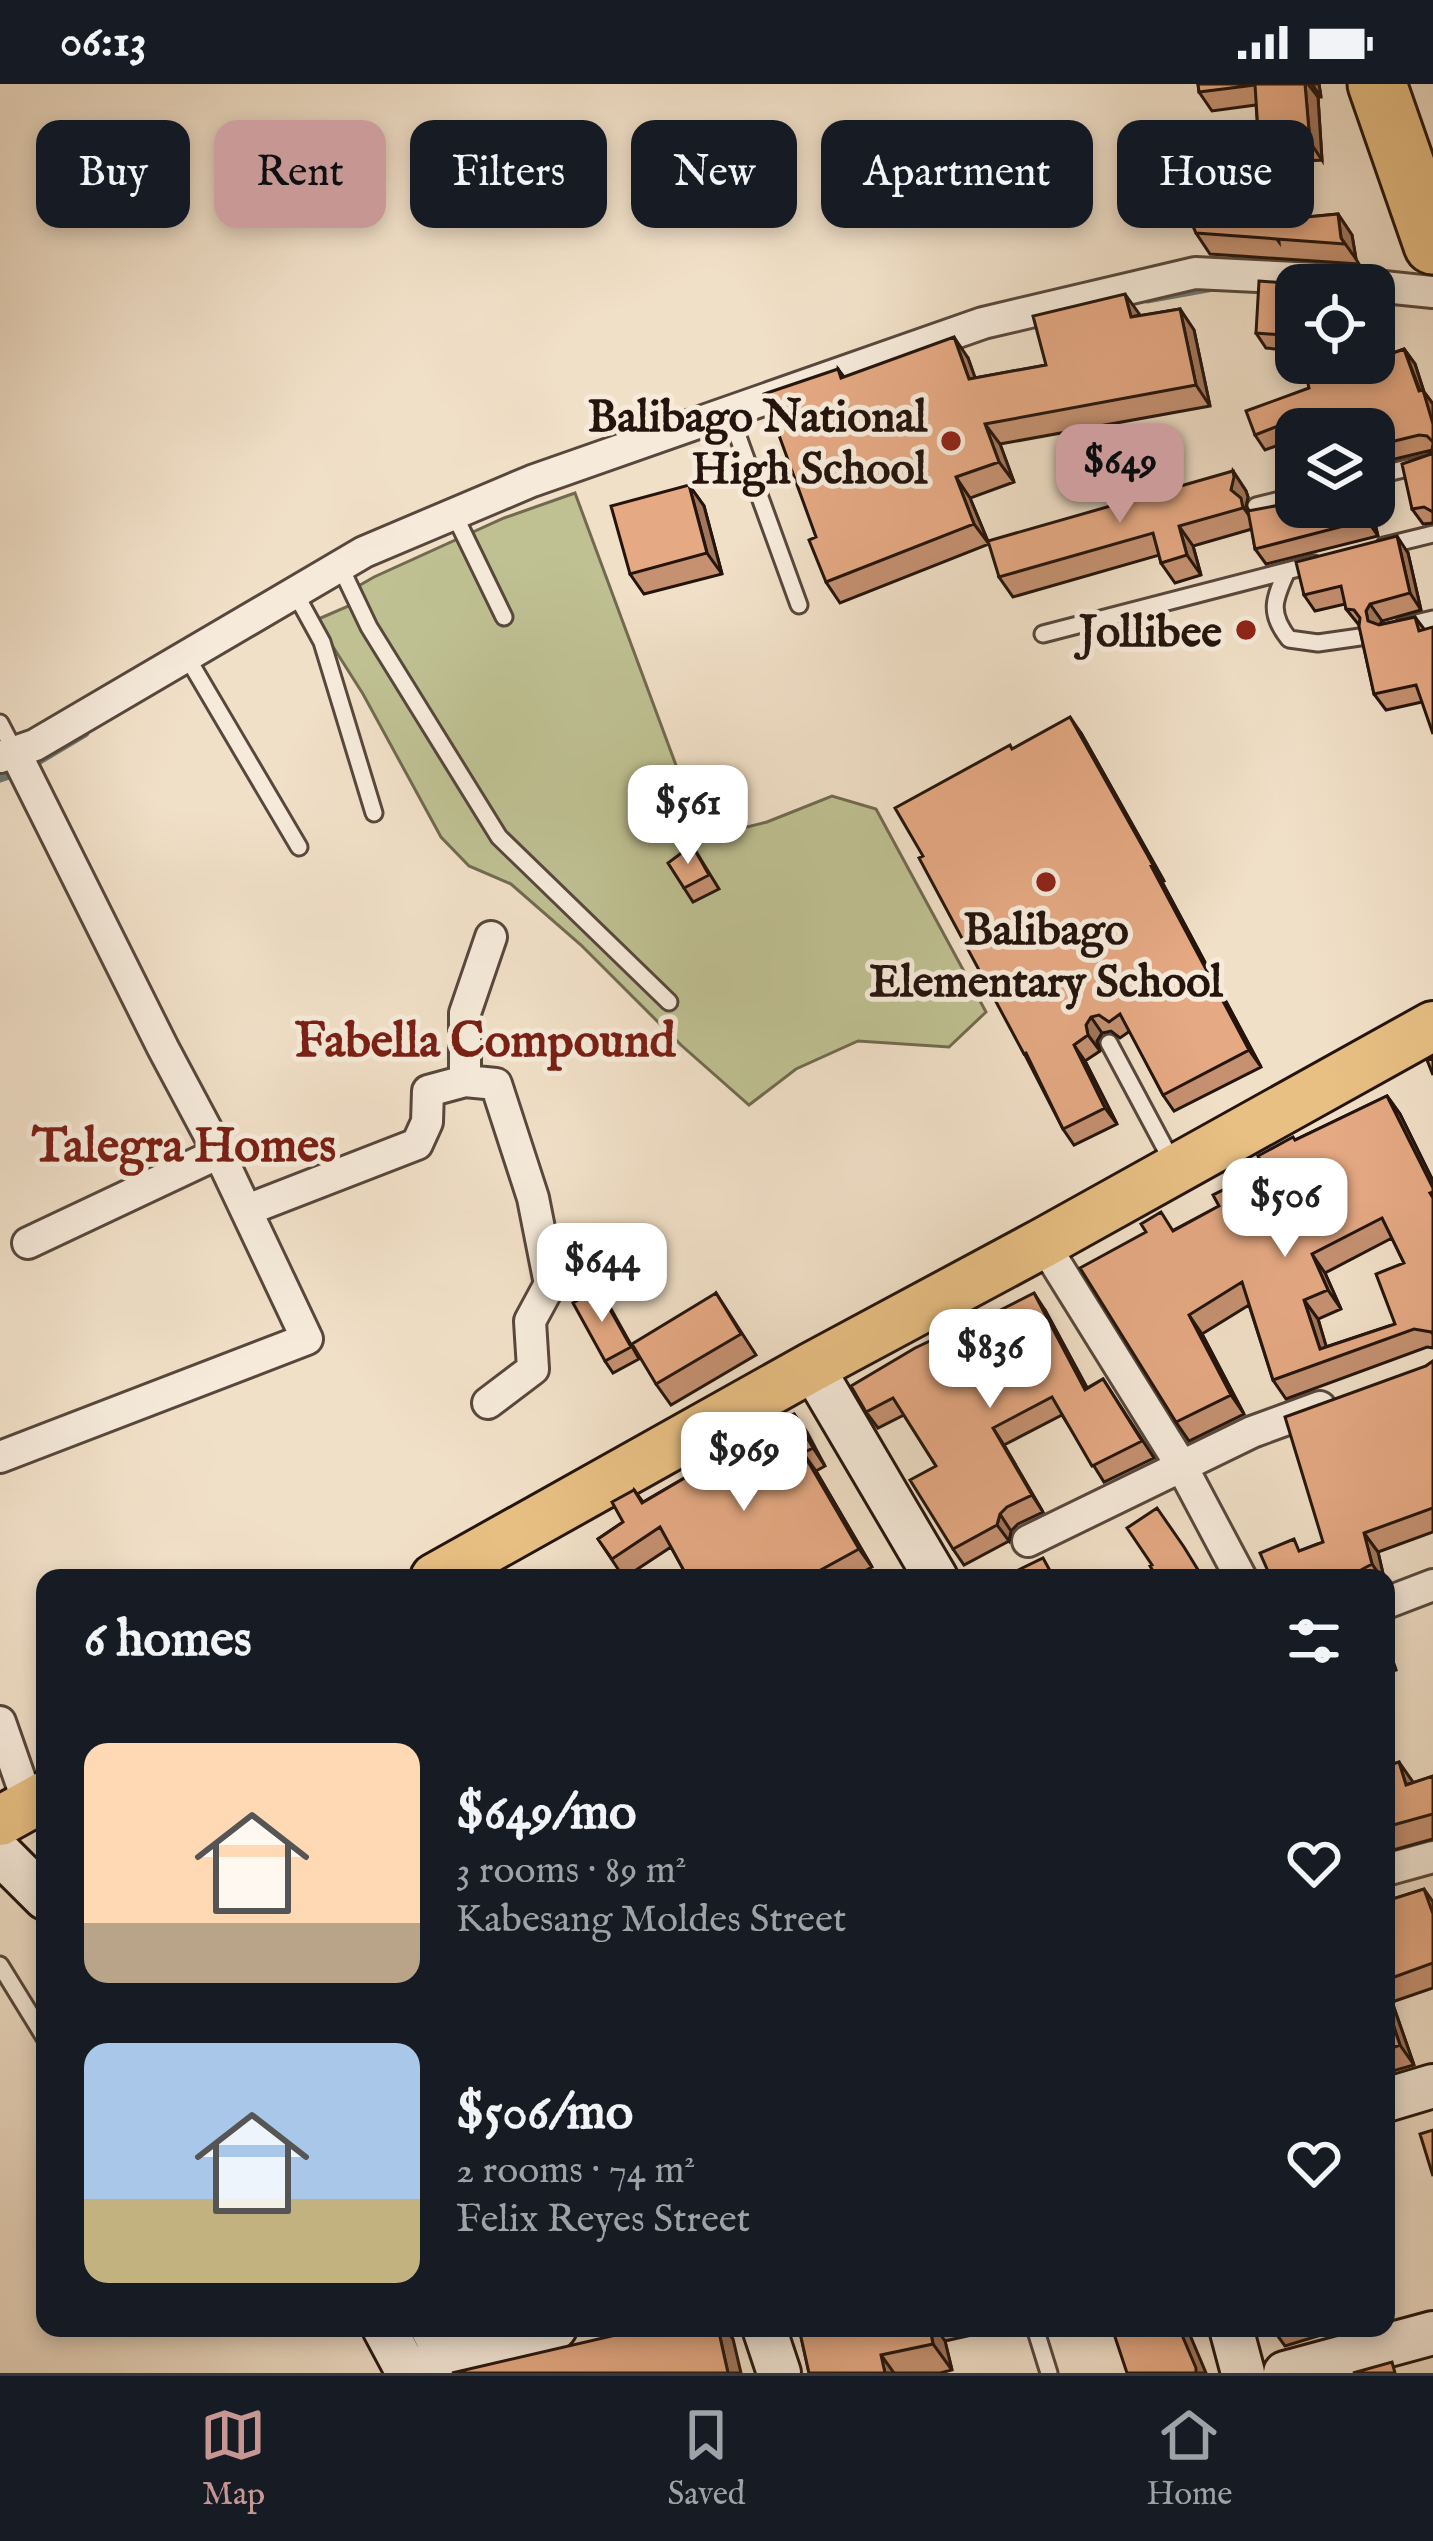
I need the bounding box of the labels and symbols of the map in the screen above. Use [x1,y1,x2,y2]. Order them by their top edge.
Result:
place label: Balibago National High School [588,390,928,499]
pin: $649 [1049,424,1191,526]
marker: Balibago National High School [938,428,964,454]
place label: Jollibee [1074,605,1222,662]
marker: Jollibee [1233,617,1259,643]
pin: $561 [617,765,759,867]
marker: Balibago Elementary School [1033,869,1059,895]
place label: Balibago Elementary School [869,903,1223,1012]
district label: Fabella Compound [295,1013,677,1073]
district label: Talegra Homes [31,1118,336,1178]
pin: $506 [1214,1158,1356,1260]
pin: $644 [531,1223,673,1325]
pin: $836 [919,1309,1061,1411]
pin: $969 [673,1412,815,1514]

